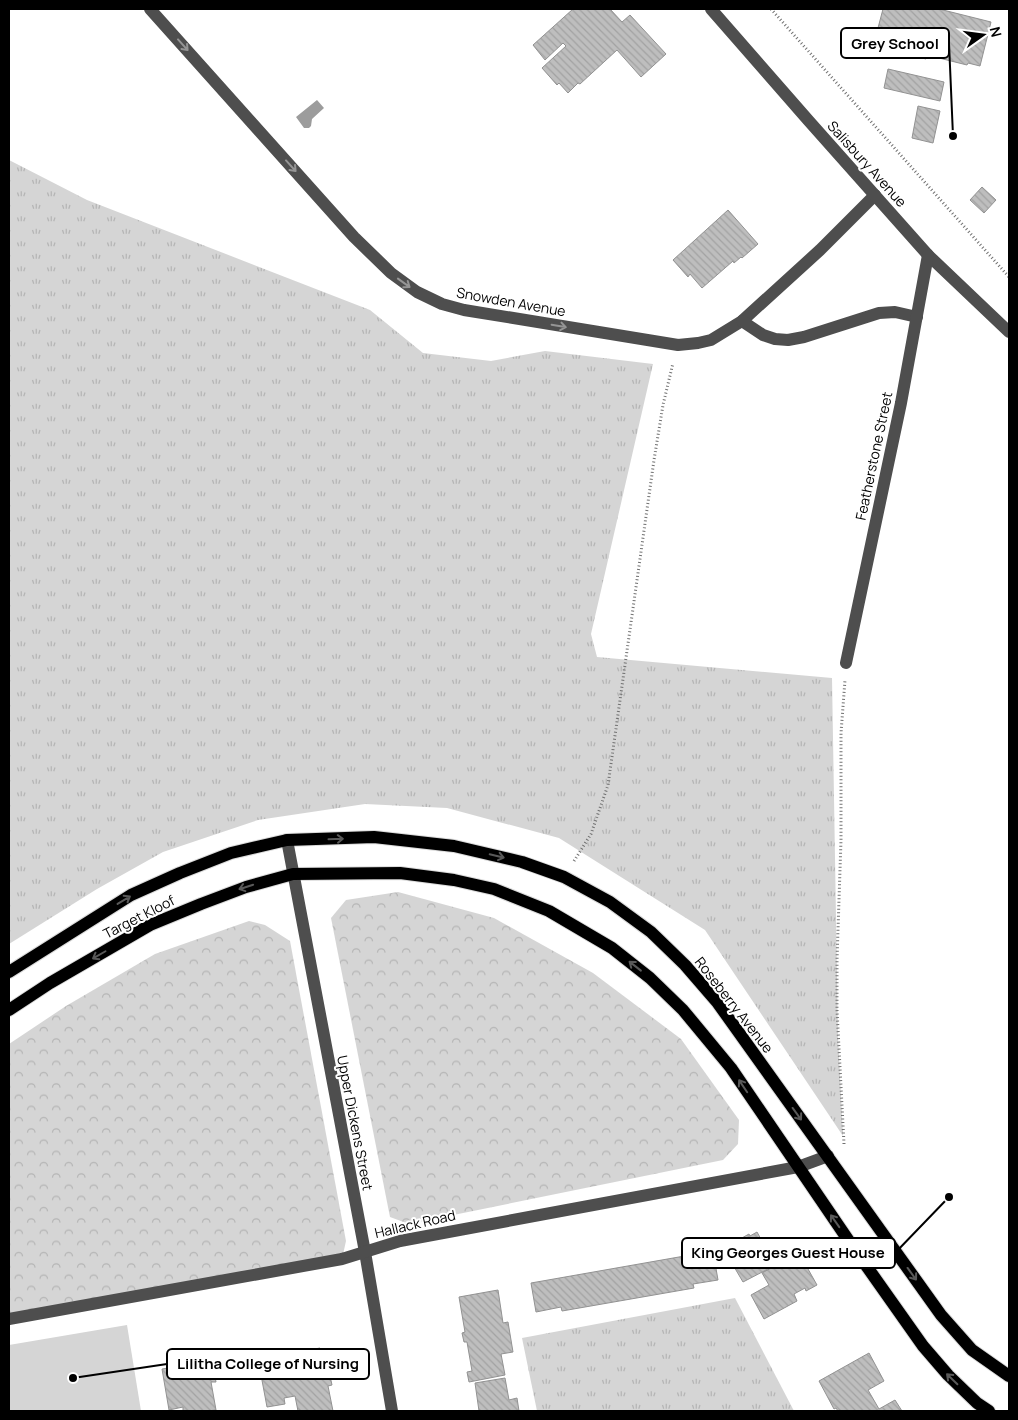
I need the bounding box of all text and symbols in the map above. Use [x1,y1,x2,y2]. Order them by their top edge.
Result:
north arrow [958,10,1008,60]
text: N [986,25,1007,39]
callout: Grey School [841,28,949,58]
text: Grey School [851,33,939,54]
one-way arrow [177,39,189,52]
street label: Salisbury Avenue [824,116,911,211]
one-way arrow [285,160,297,173]
one-way arrow [397,278,411,288]
street label: Snowden Avenue [455,283,567,320]
one-way arrow [550,321,566,331]
street label: Featherstone Street [851,390,896,522]
one-way arrow [328,834,344,843]
one-way arrow [488,852,504,861]
one-way arrow [238,883,254,893]
street label: Target Kloof [100,890,178,943]
one-way arrow [117,894,131,904]
one-way arrow [91,950,106,960]
street label: Roseberry Avenue [691,953,778,1057]
one-way arrow [629,961,642,972]
street label: Upper Dickens Street [333,1054,378,1192]
one-way arrow [738,1080,748,1094]
one-way arrow [792,1106,802,1120]
street label: Hallack Road [373,1205,457,1242]
one-way arrow [830,1214,840,1228]
callout: King Georges Guest House [682,1238,895,1268]
text: King Georges Guest House [691,1242,885,1263]
one-way arrow [907,1267,917,1281]
callout: Lilitha College of Nursing [167,1349,369,1379]
text: Lilitha College of Nursing [177,1353,359,1374]
one-way arrow [946,1373,958,1385]

